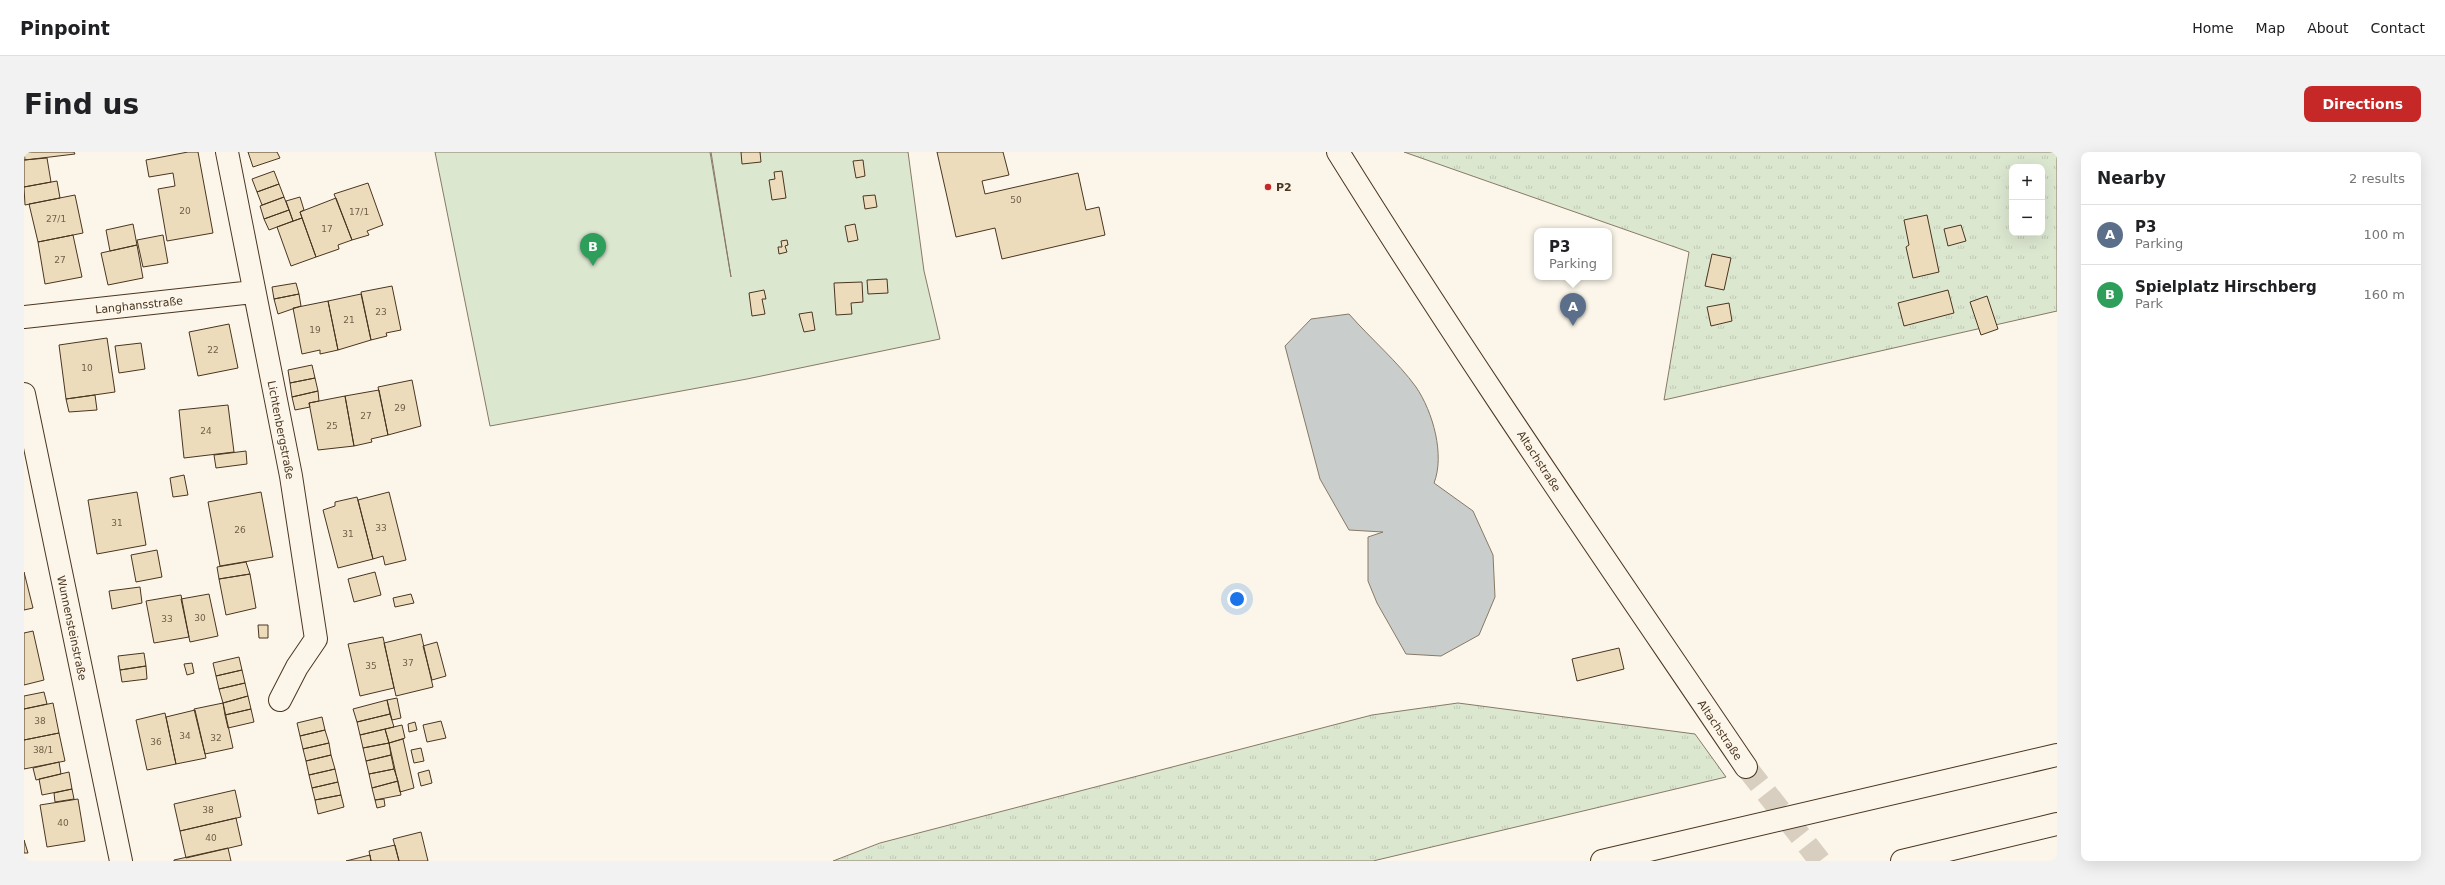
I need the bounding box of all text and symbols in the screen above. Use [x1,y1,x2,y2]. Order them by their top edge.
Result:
text: Pinpoint [20,17,110,39]
text: Home [2192,20,2234,36]
text: Map [2256,20,2285,36]
text: About [2307,20,2349,36]
text: Contact [2371,20,2425,36]
button: Directions [2304,86,2421,122]
text: Find us [24,88,139,121]
map controls [2009,164,2045,236]
button: + [2009,164,2045,200]
text: Nearby [2097,168,2166,188]
text: 2 results [2349,171,2405,186]
place label: P2 [1276,181,1292,194]
marker: P2 [1263,182,1273,192]
house number: 50 [1010,195,1022,205]
button: − [2009,200,2045,236]
house number: 20 [179,206,191,216]
house number: 17/1 [349,207,369,217]
house number: 27/1 [46,214,66,224]
text: P3 [2135,218,2156,236]
house number: 17 [321,224,333,234]
text: A [2105,227,2115,242]
text: 100 m [2363,227,2405,242]
popup [1534,228,1612,280]
pin: B [580,233,606,266]
text: Parking [2135,236,2183,251]
text: P3 [1549,238,1570,256]
house number: 27 [54,255,66,265]
text: Parking [1549,256,1597,271]
text: Spielplatz Hirschberg [2135,278,2317,296]
text: B [2105,287,2115,302]
text: 160 m [2363,287,2405,302]
pin: A [1560,293,1586,326]
street label: Langhansstraße [94,294,184,317]
text: Park [2135,296,2163,311]
house number: 23 [375,307,387,317]
house number: 21 [343,315,355,325]
house number: 19 [309,325,321,335]
house number: 22 [207,345,219,355]
house number: 10 [81,363,93,373]
street label: Lichtenbergstraße [265,380,297,481]
house number: 29 [394,403,406,413]
house number: 27 [360,411,372,421]
house number: 25 [326,421,338,431]
house number: 24 [200,426,212,436]
street label: Altachstraße [1514,429,1563,494]
house number: 31 [111,518,123,528]
house number: 33 [375,523,387,533]
house number: 26 [234,525,246,535]
house number: 31 [342,529,354,539]
street label: Wunnensteinstraße [54,574,89,682]
your location [1227,589,1247,609]
house number: 30 [194,613,206,623]
house number: 33 [161,614,173,624]
house number: 37 [402,658,414,668]
house number: 35 [365,661,377,671]
street label: Altachstraße [1695,698,1745,763]
house number: 38 [34,716,46,726]
house number: 34 [179,731,191,741]
house number: 32 [210,733,222,743]
house number: 36 [150,737,162,747]
house number: 38/1 [33,745,53,755]
house number: 38 [202,805,214,815]
house number: 40 [57,818,69,828]
house number: 40 [205,833,217,843]

